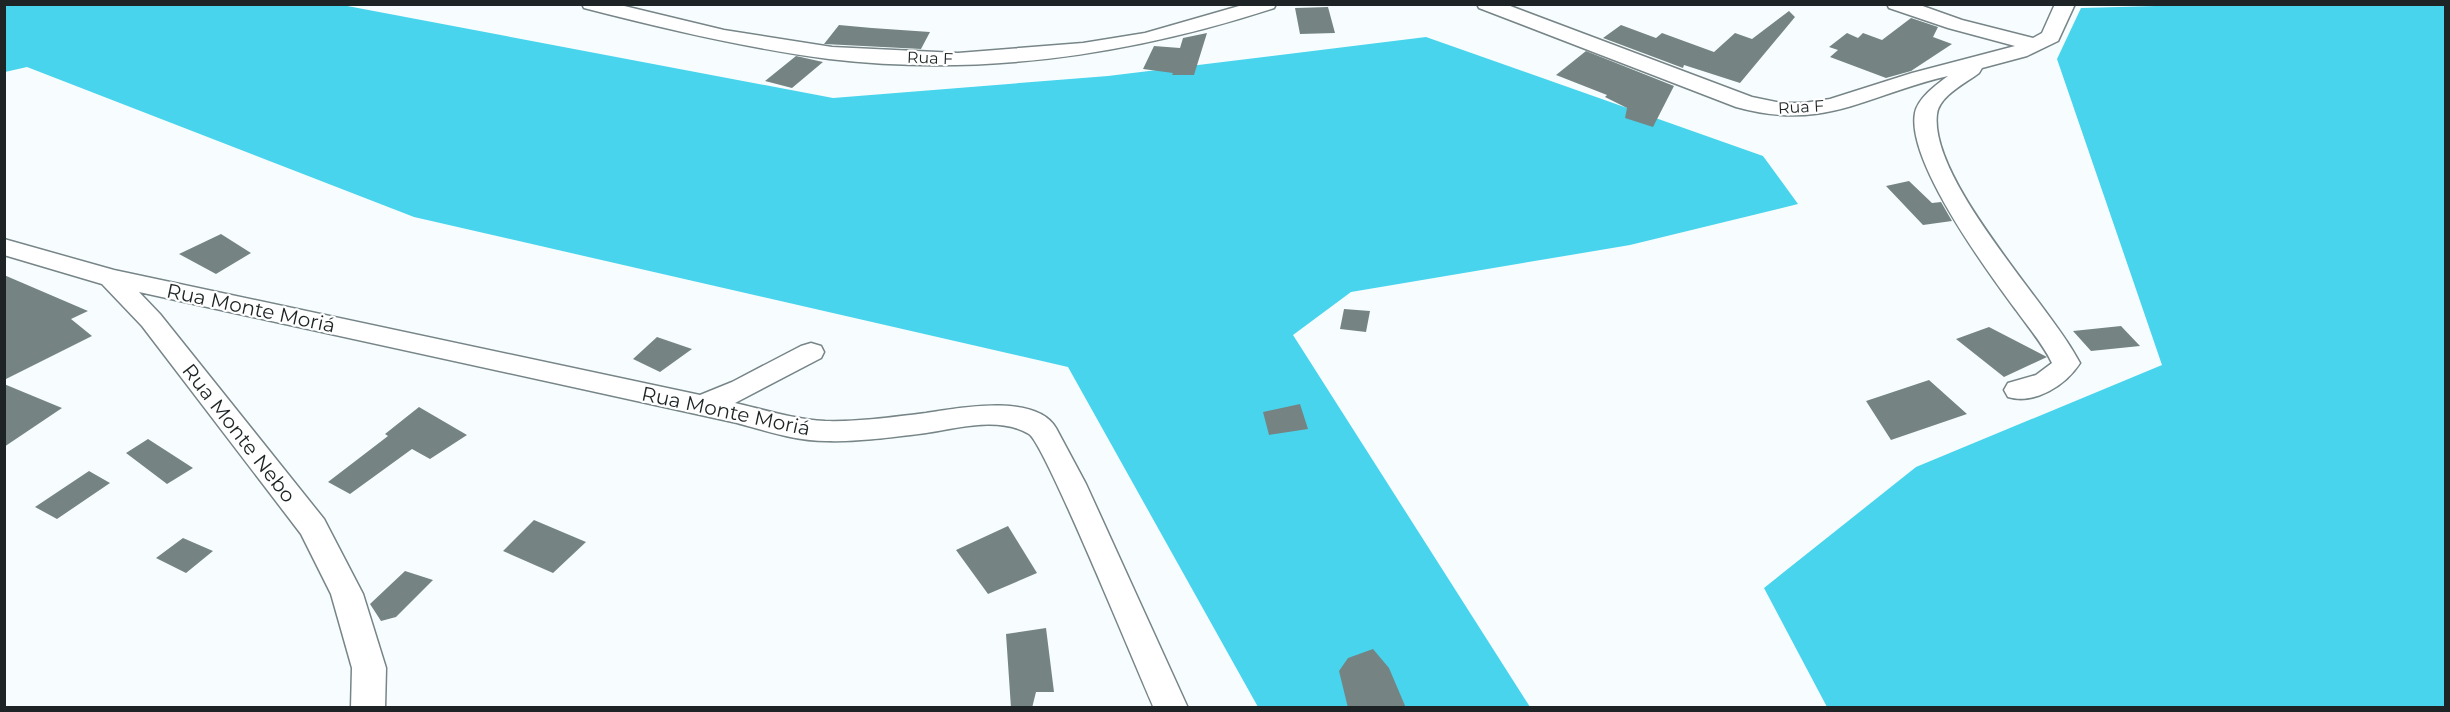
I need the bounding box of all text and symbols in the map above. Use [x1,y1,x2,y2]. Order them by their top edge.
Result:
street label: Rua F [907,48,953,68]
street label: Rua F [1777,96,1825,118]
street label: Rua Monte Moriá [164,278,338,338]
street label: Rua Monte Nebo [177,359,301,507]
street label: Rua Monte Moriá [639,381,813,441]

